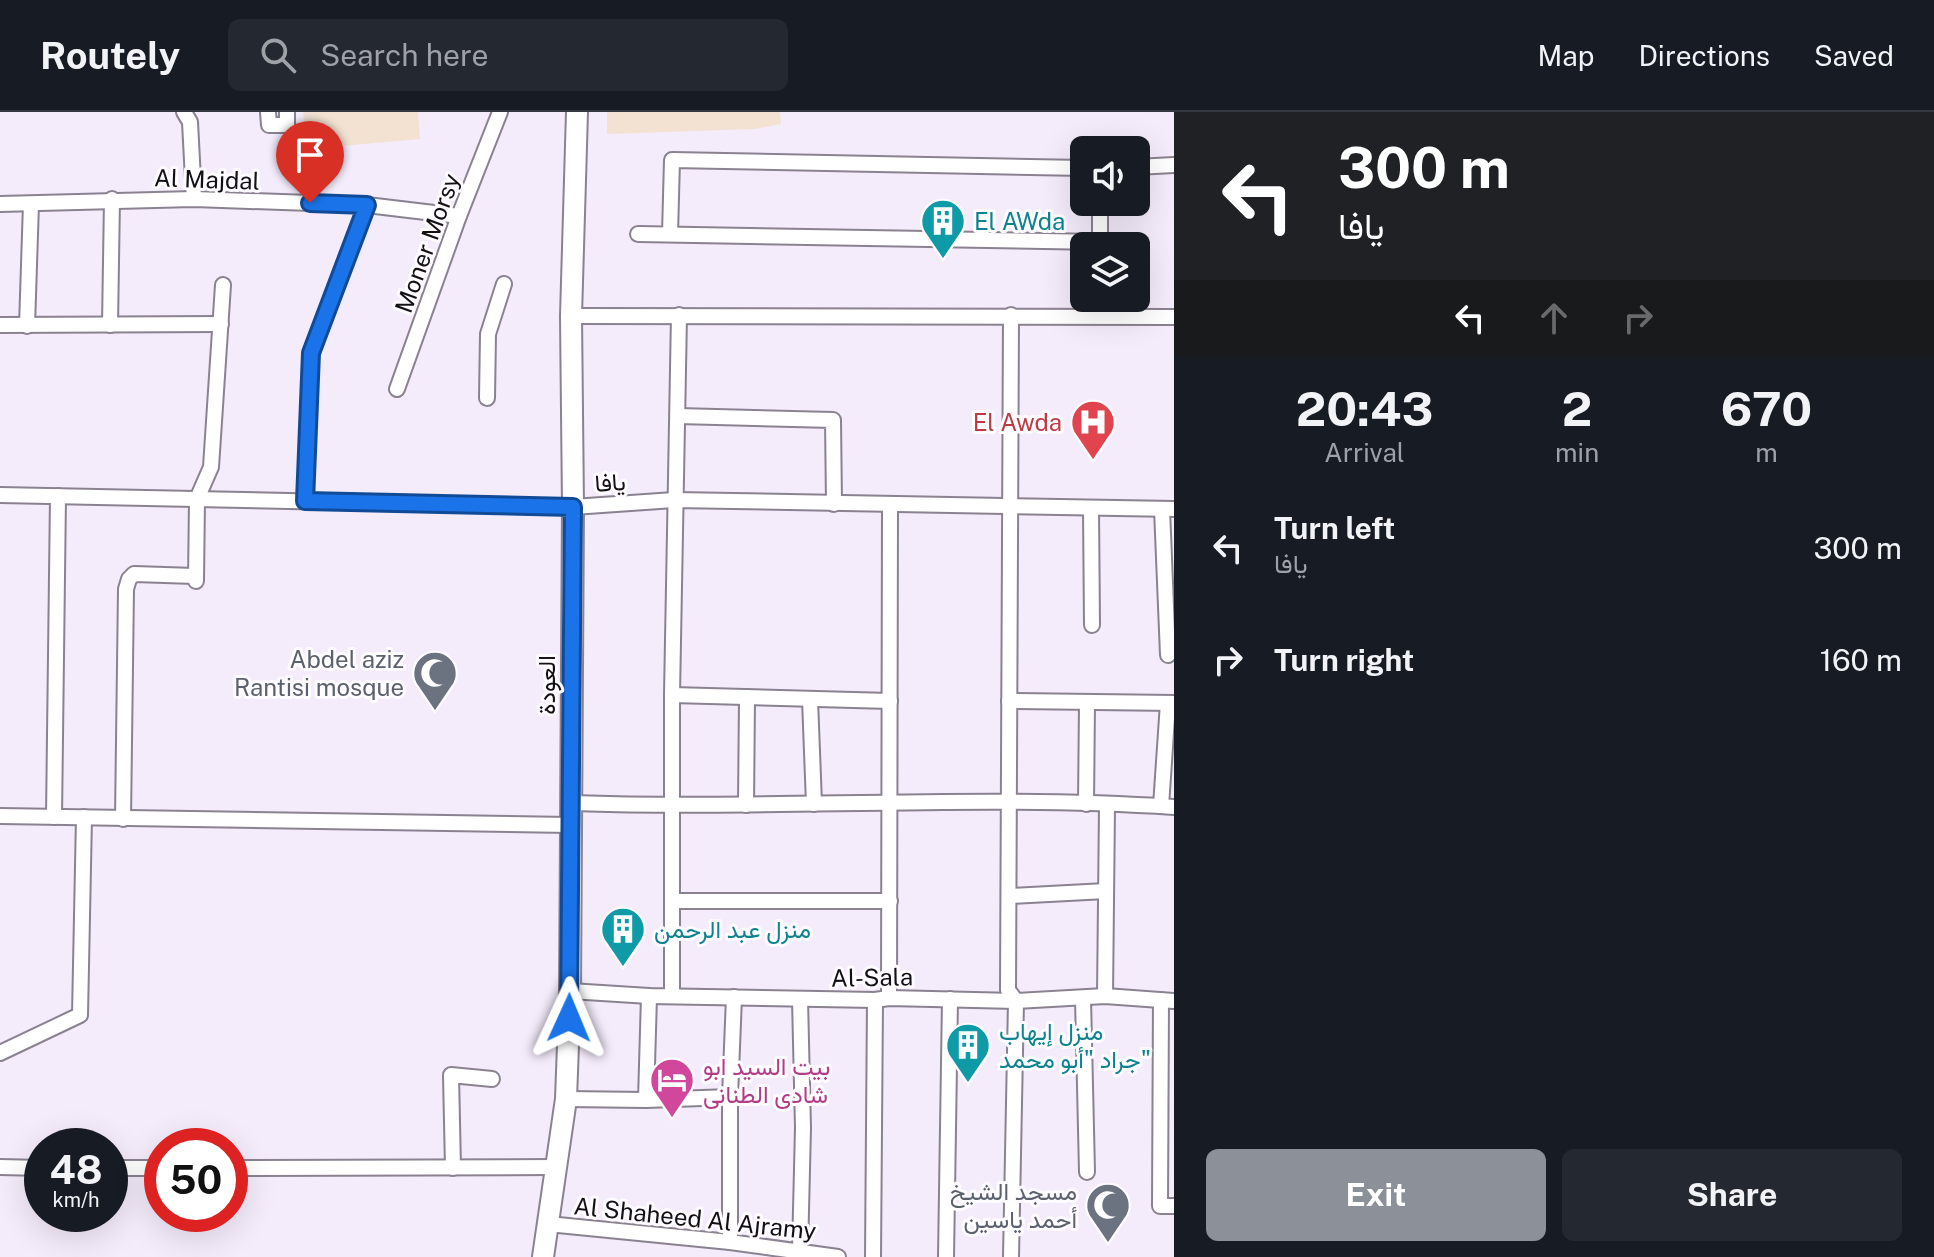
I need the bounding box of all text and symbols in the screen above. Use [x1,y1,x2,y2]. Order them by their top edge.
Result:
search box [228,19,788,91]
text: Routely [40,33,180,78]
icon: search [256,33,300,77]
text: Search here [320,37,489,73]
text: Map [1538,39,1594,72]
text: Directions [1638,39,1770,72]
text: Saved [1814,39,1894,72]
pin [276,121,344,203]
icon: arrive [288,133,332,177]
text: 300 m [1338,135,1510,201]
map controls [1070,136,1150,312]
button: sound [1070,136,1150,216]
icon: left [1206,144,1310,248]
street label: Al Majdal [154,163,260,195]
street label: Moner Morsy [389,169,465,316]
building icon: El AWda [919,197,967,260]
text: يافا [1338,205,1385,247]
place label: El AWda [974,207,1065,235]
button: layers [1070,232,1150,312]
icon: left [1448,296,1492,340]
icon: ahead [1532,296,1576,340]
icon: right [1616,296,1660,340]
text: 20:43 [1296,380,1433,437]
text: 2 [1562,380,1592,437]
text: 670 [1721,380,1812,437]
hospital icon: El Awda [1069,398,1117,461]
place label: El Awda [973,408,1062,436]
text: Arrival [1324,437,1405,468]
text: min [1555,437,1599,468]
text: m [1755,437,1778,468]
street label: يافا [594,467,627,498]
text: Turn left [1274,510,1395,546]
icon: left [1206,526,1250,570]
text: 300 m [1814,530,1902,566]
text: يافا [1274,548,1308,579]
icon: right [1206,638,1250,682]
text: Turn right [1274,642,1414,678]
text: 160 m [1820,642,1902,678]
place label: Abdel aziz Rantisi mosque [234,645,404,701]
mosque icon: Abdel aziz Rantisi mosque [411,649,459,712]
street label: العودة [532,655,562,715]
building icon: منزل عبد الرحمن [599,905,647,968]
place label: منزل عبد الرحمن [654,915,811,945]
street label: Al-Sala [831,962,913,992]
position arrow [527,976,611,1060]
place label: منزل إيهاب جراد "أبو محمد" [999,1017,1151,1075]
building icon: منزل إيهاب جراد "أبو محمد" [944,1021,992,1084]
place label: بيت السيد ابو شادى الطنانى [703,1052,830,1109]
hotel icon: بيت السيد ابو شادى الطنانى [648,1056,696,1119]
speed limit sign: 50 [144,1128,248,1232]
text: 48 [49,1146,103,1193]
button: Exit [1206,1149,1546,1241]
button: Share [1562,1149,1902,1241]
place label: مسجد الشيخ أحمد ياسين [950,1177,1077,1234]
mosque icon: مسجد الشيخ أحمد ياسين [1084,1181,1132,1244]
text: km/h [52,1188,100,1212]
street label: Al Shaheed Al Ajramy [572,1191,818,1245]

